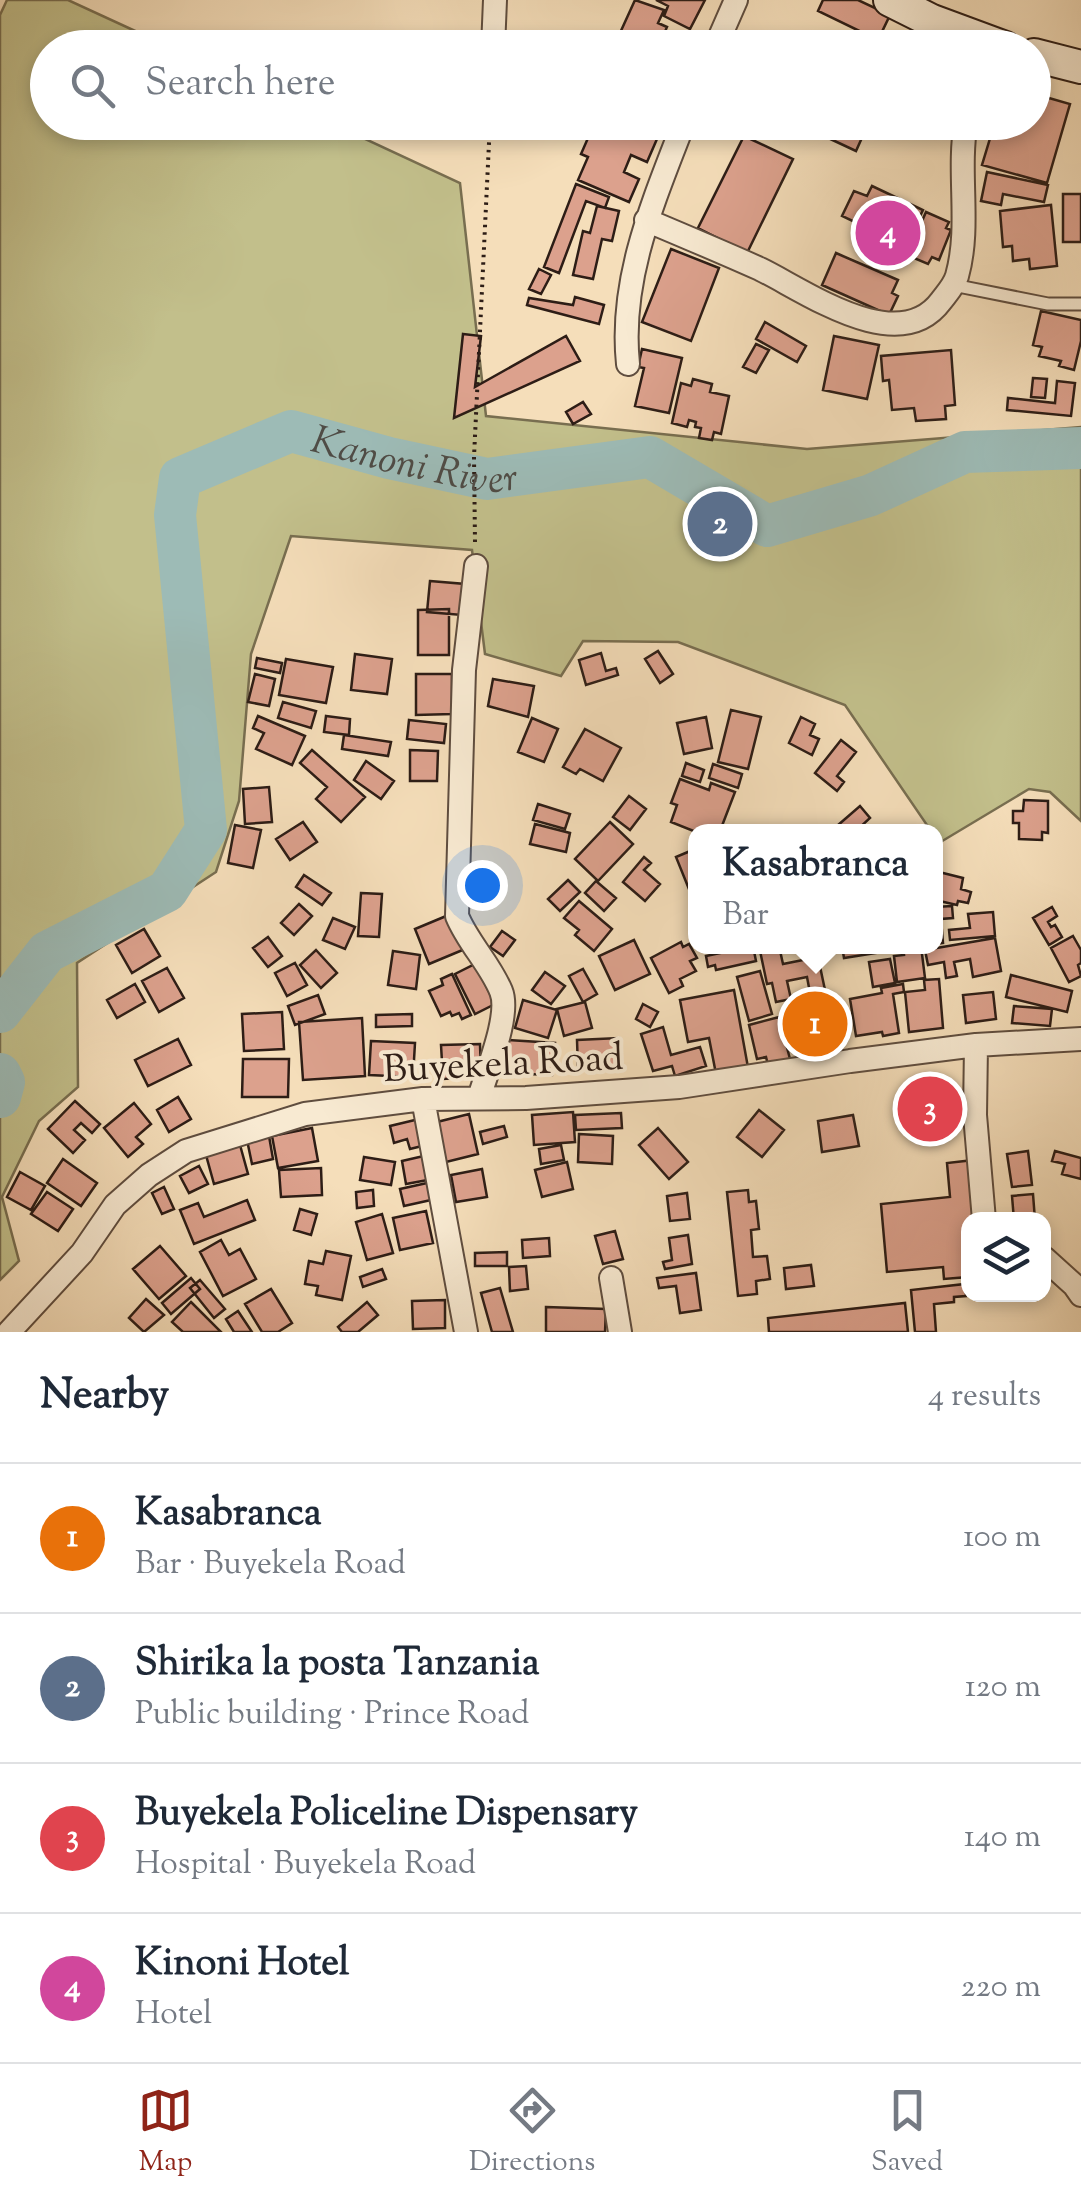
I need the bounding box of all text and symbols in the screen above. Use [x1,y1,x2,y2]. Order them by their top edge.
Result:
search box [30,30,1051,140]
icon: search [65,58,120,113]
text: Search here [145,58,336,112]
pin: 4 [856,196,920,270]
water label: Kanoni River [304,414,521,512]
pin: 2 [688,486,752,562]
popup [688,824,943,954]
text: Kasabranca [722,839,909,893]
your location [457,860,508,911]
text: Bar [722,893,769,939]
pin: 1 [782,986,848,1062]
street label: Buyekela Road [382,1033,625,1099]
pin: 3 [898,1072,962,1146]
map controls [961,1212,1051,1302]
button: layers [961,1212,1051,1302]
text: Nearby [40,1367,169,1427]
text: 4 results [928,1374,1041,1420]
text: Kasabranca [135,1488,321,1542]
text: 1 [67,1515,78,1561]
text: 100 m [963,1515,1041,1561]
text: Bar · Buyekela Road [135,1542,406,1588]
text: Shirika la posta Tanzania [135,1638,540,1692]
text: 2 [65,1665,80,1711]
text: 120 m [965,1665,1041,1711]
text: Public building · Prince Road [135,1692,529,1738]
text: Buyekela Policeline Dispensary [135,1788,638,1842]
text: 3 [66,1815,79,1861]
text: 140 m [964,1815,1041,1861]
text: Hospital · Buyekela Road [135,1842,476,1888]
text: Kinoni Hotel [135,1938,349,1992]
text: 4 [64,1965,81,2011]
text: 220 m [961,1965,1041,2011]
text: Hotel [135,1992,212,2038]
tab: Map [138,2083,193,2183]
tab: Directions [469,2083,595,2183]
tab: Saved [871,2083,943,2183]

